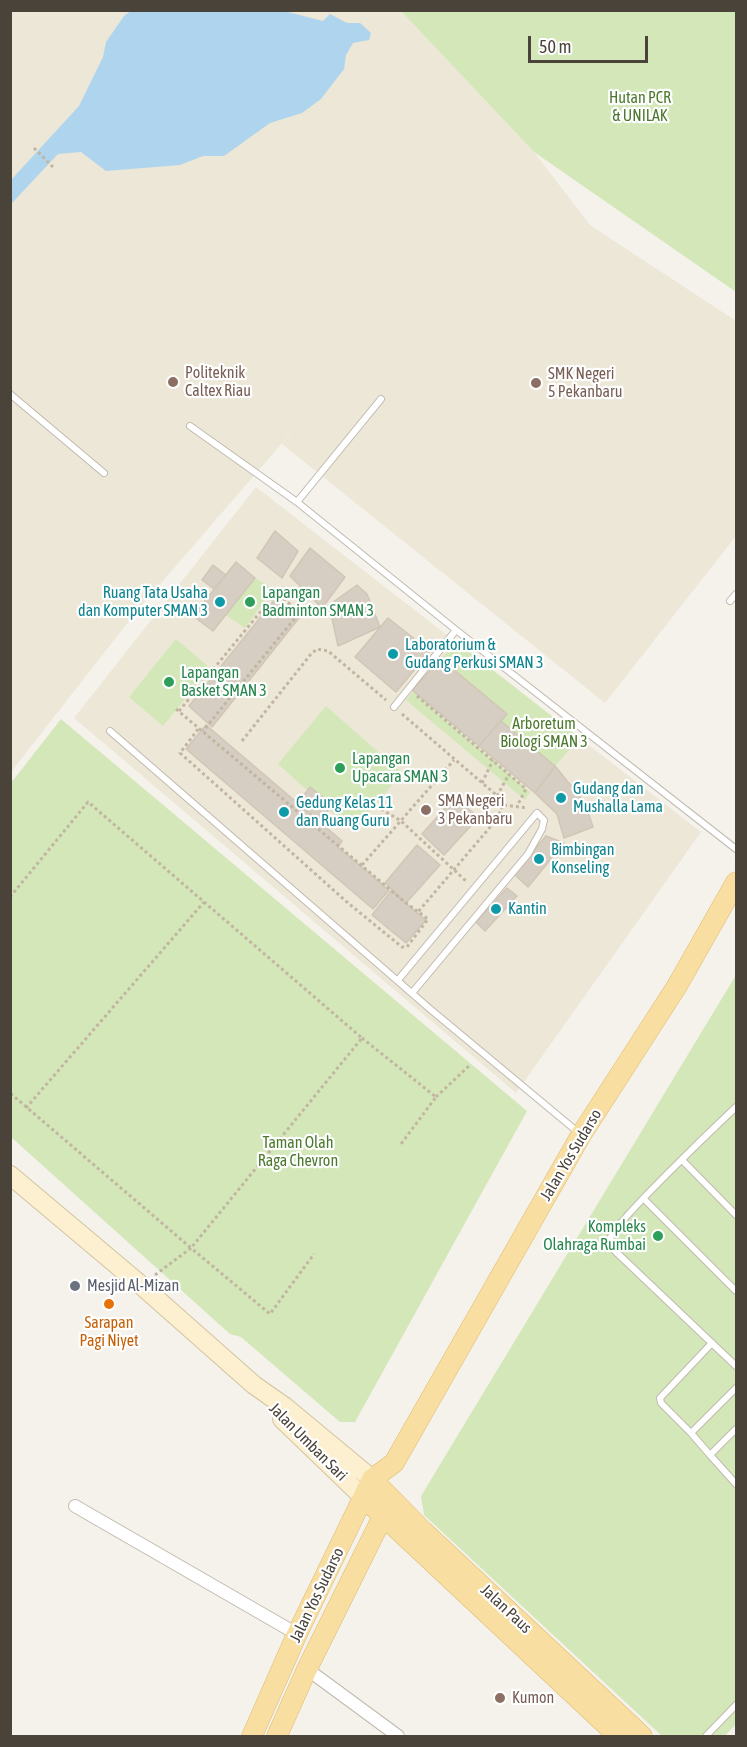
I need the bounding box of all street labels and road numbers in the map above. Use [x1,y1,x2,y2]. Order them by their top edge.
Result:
street label: Jalan Yos Sudarso [536,1106,606,1204]
street label: Jalan Umban Sari [265,1399,351,1485]
street label: Jalan Yos Sudarso [286,1544,348,1646]
street label: Jalan Paus [477,1581,535,1637]

